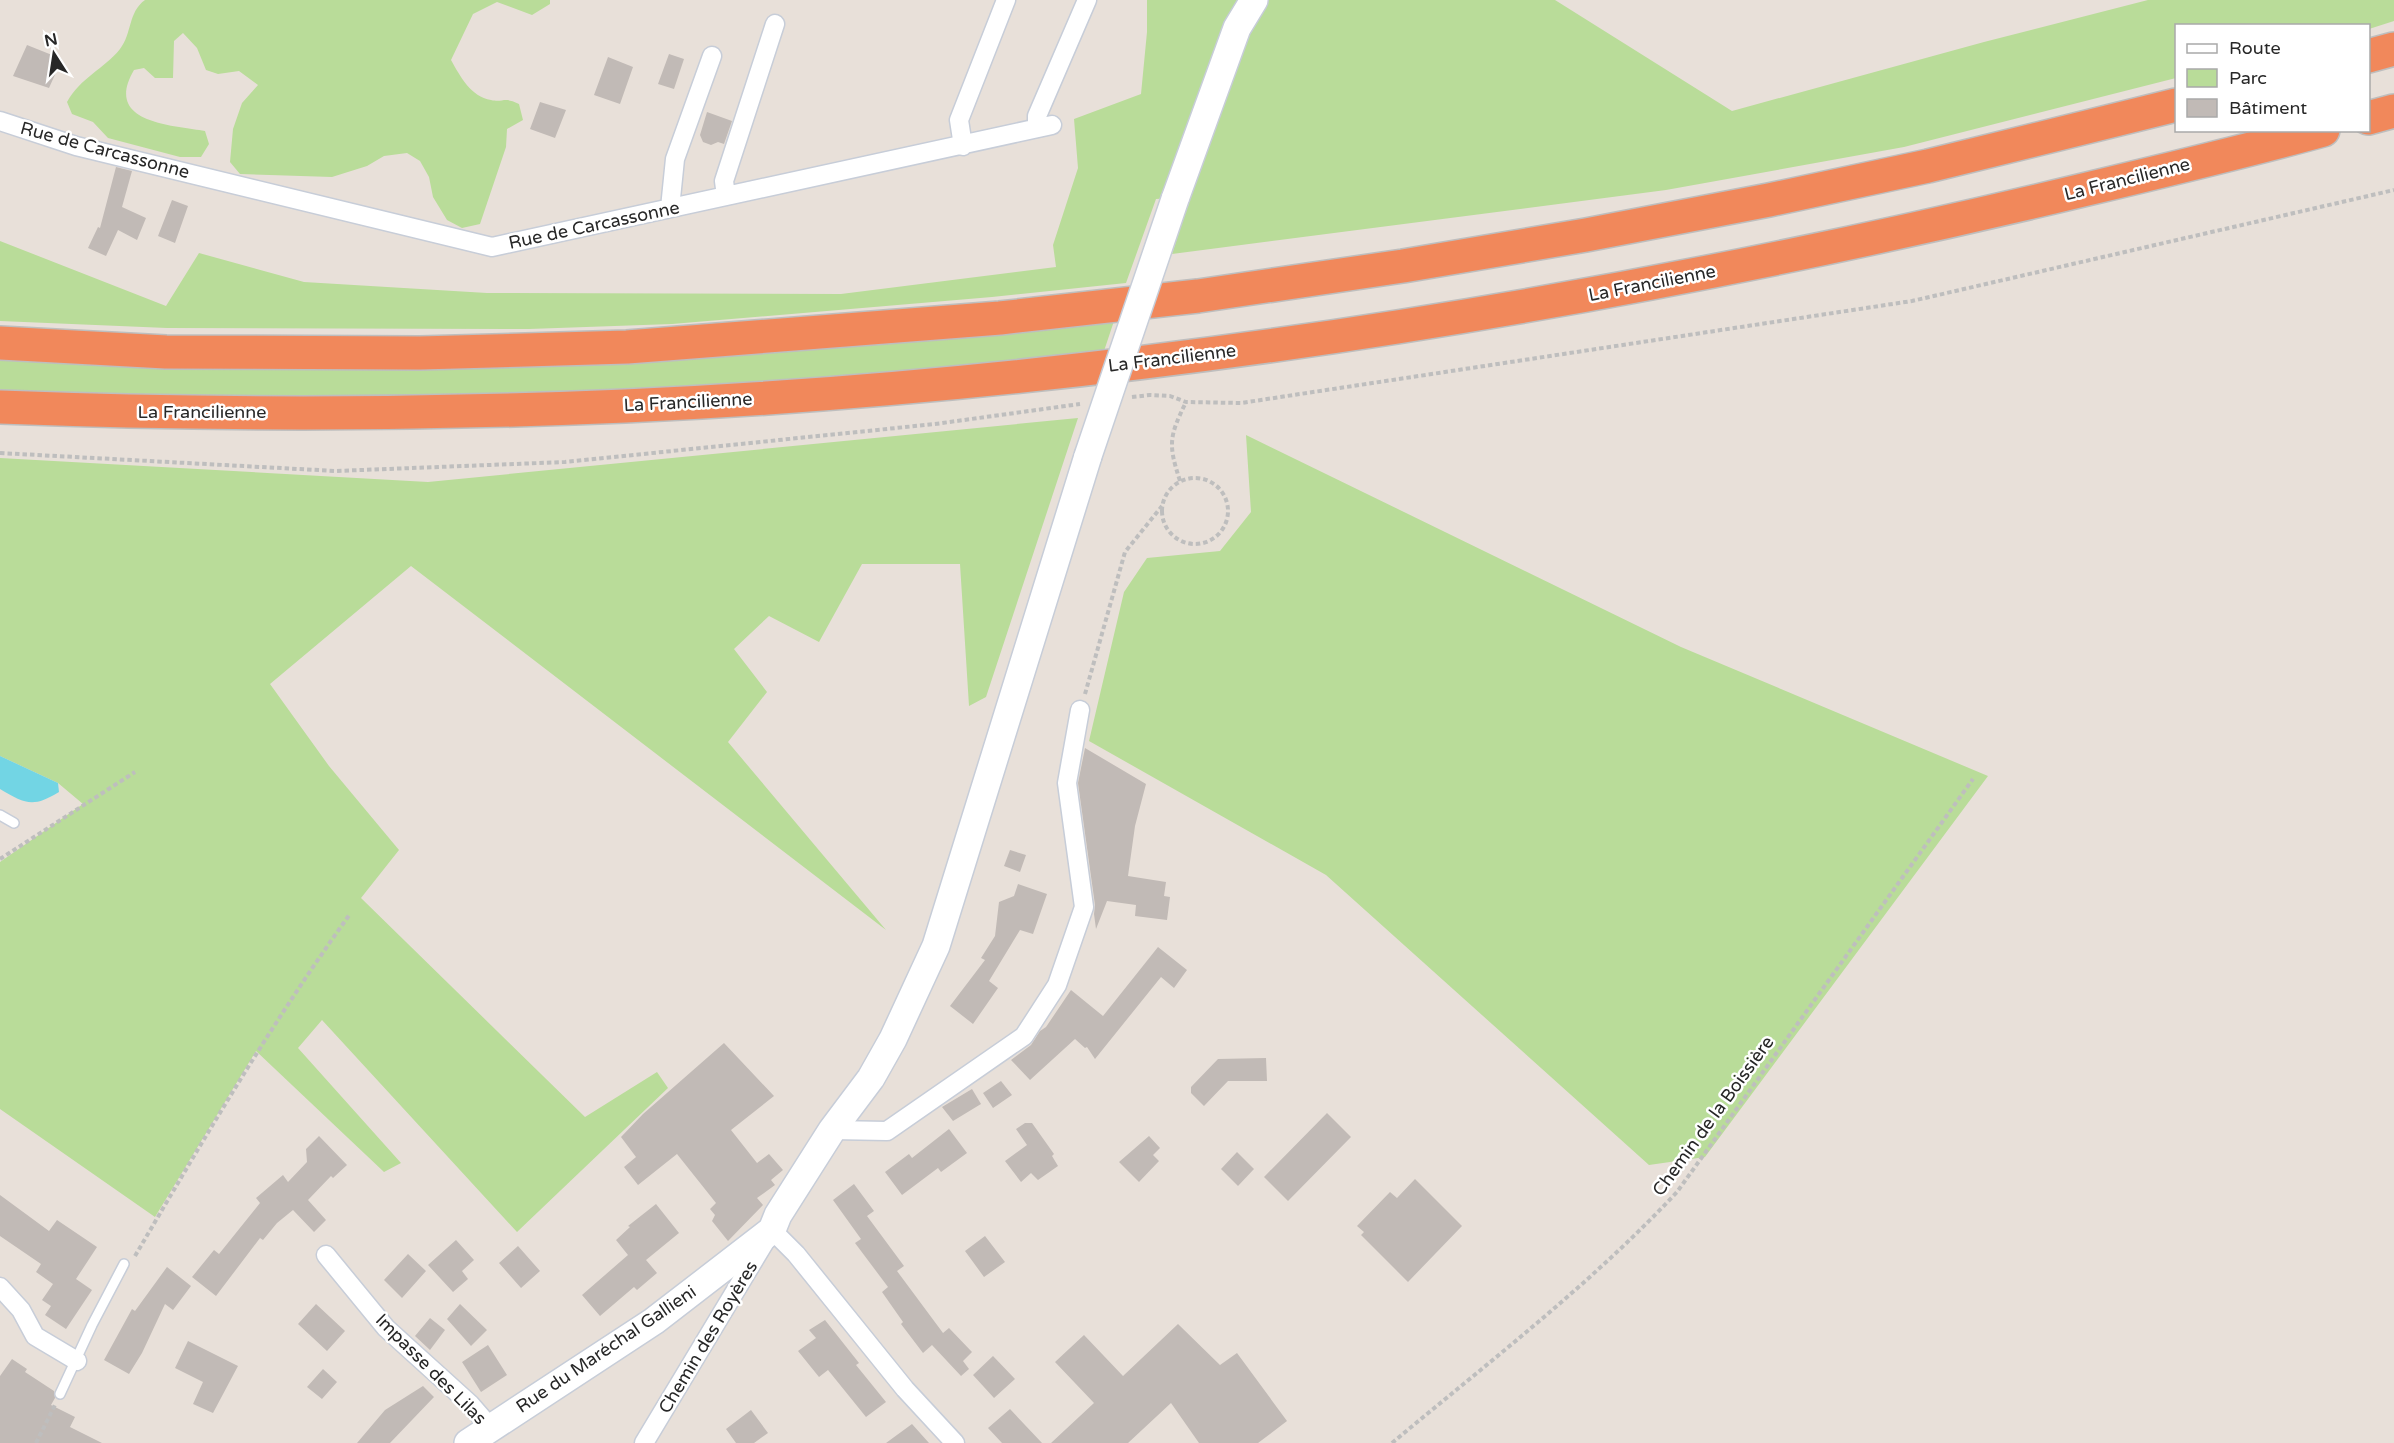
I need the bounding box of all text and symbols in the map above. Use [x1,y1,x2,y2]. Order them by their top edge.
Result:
north arrow [24,24,84,84]
legend [2175,24,2370,132]
text: N [43,29,59,51]
text: Route [2229,37,2281,59]
text: Parc [2229,67,2267,89]
text: Bâtiment [2229,97,2307,119]
street label: Rue de Carcassonne [18,117,192,183]
street label: La Francilienne [2062,153,2192,205]
street label: Rue de Carcassonne [507,196,681,254]
street label: La Francilienne [1587,260,1717,306]
street label: La Francilienne [1107,339,1237,377]
street label: La Francilienne [623,388,753,416]
street label: La Francilienne [138,401,266,423]
street label: Chemin de la Boissière [1648,1032,1778,1200]
street label: Chemin des Royères [654,1257,762,1417]
street label: Rue du Maréchal Gallieni [512,1280,700,1418]
street label: Impasse des Lilas [371,1309,491,1429]

